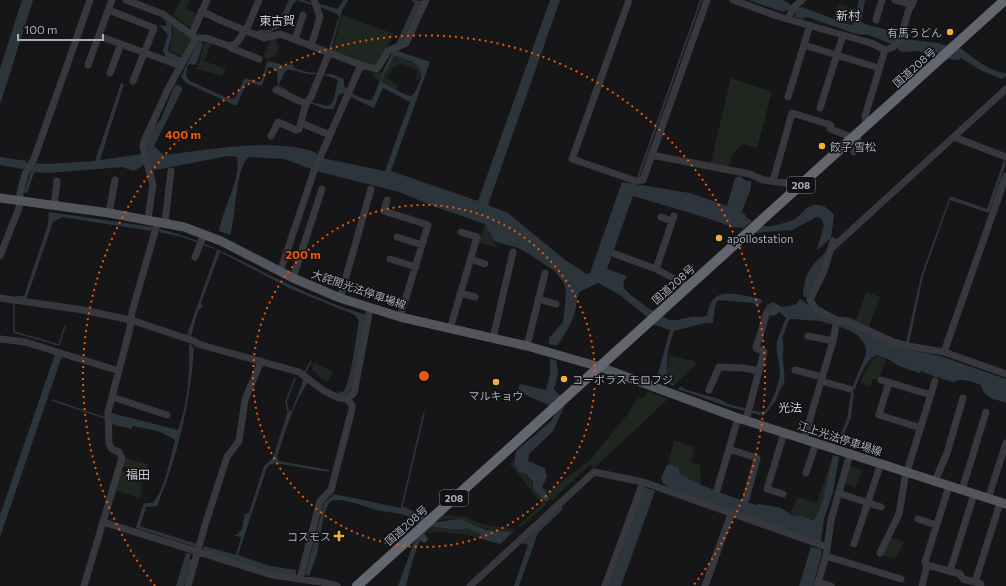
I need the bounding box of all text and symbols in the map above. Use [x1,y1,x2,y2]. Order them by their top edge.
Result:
district label: 新村 [836,8,861,22]
district label: 東古賀 [259,13,295,27]
scale bar [18,16,103,42]
text: 100 m [24,22,58,36]
place label: 有馬うどん [887,26,942,39]
marker: 有馬うどん [945,27,955,37]
street label: 国道208号 [890,44,938,90]
text: 400 m [165,127,201,141]
place label: 餃子 雪松 [830,140,876,153]
marker: 餃子 雪松 [817,141,827,151]
road number: 208 [787,177,815,193]
place label: apollostation [727,232,793,245]
marker: apollostation [714,233,724,243]
text: 200 m [285,247,321,261]
street label: 国道208号 [649,261,697,307]
street label: 大詫間光法停車場線 [310,267,408,311]
centre of rings [417,369,431,383]
place label: コーポラス モロフジ [572,373,673,386]
marker: コーポラス モロフジ [559,374,569,384]
marker: マルキョウ [491,377,501,387]
place label: マルキョウ [469,389,524,402]
district label: 光法 [778,400,802,414]
street label: 江上光法停車場線 [796,418,884,458]
district label: 福田 [126,467,150,481]
road number: 208 [440,490,468,506]
street label: 国道208号 [382,502,430,548]
place label: コスモス [287,530,331,543]
marker: コスモス [334,531,344,541]

